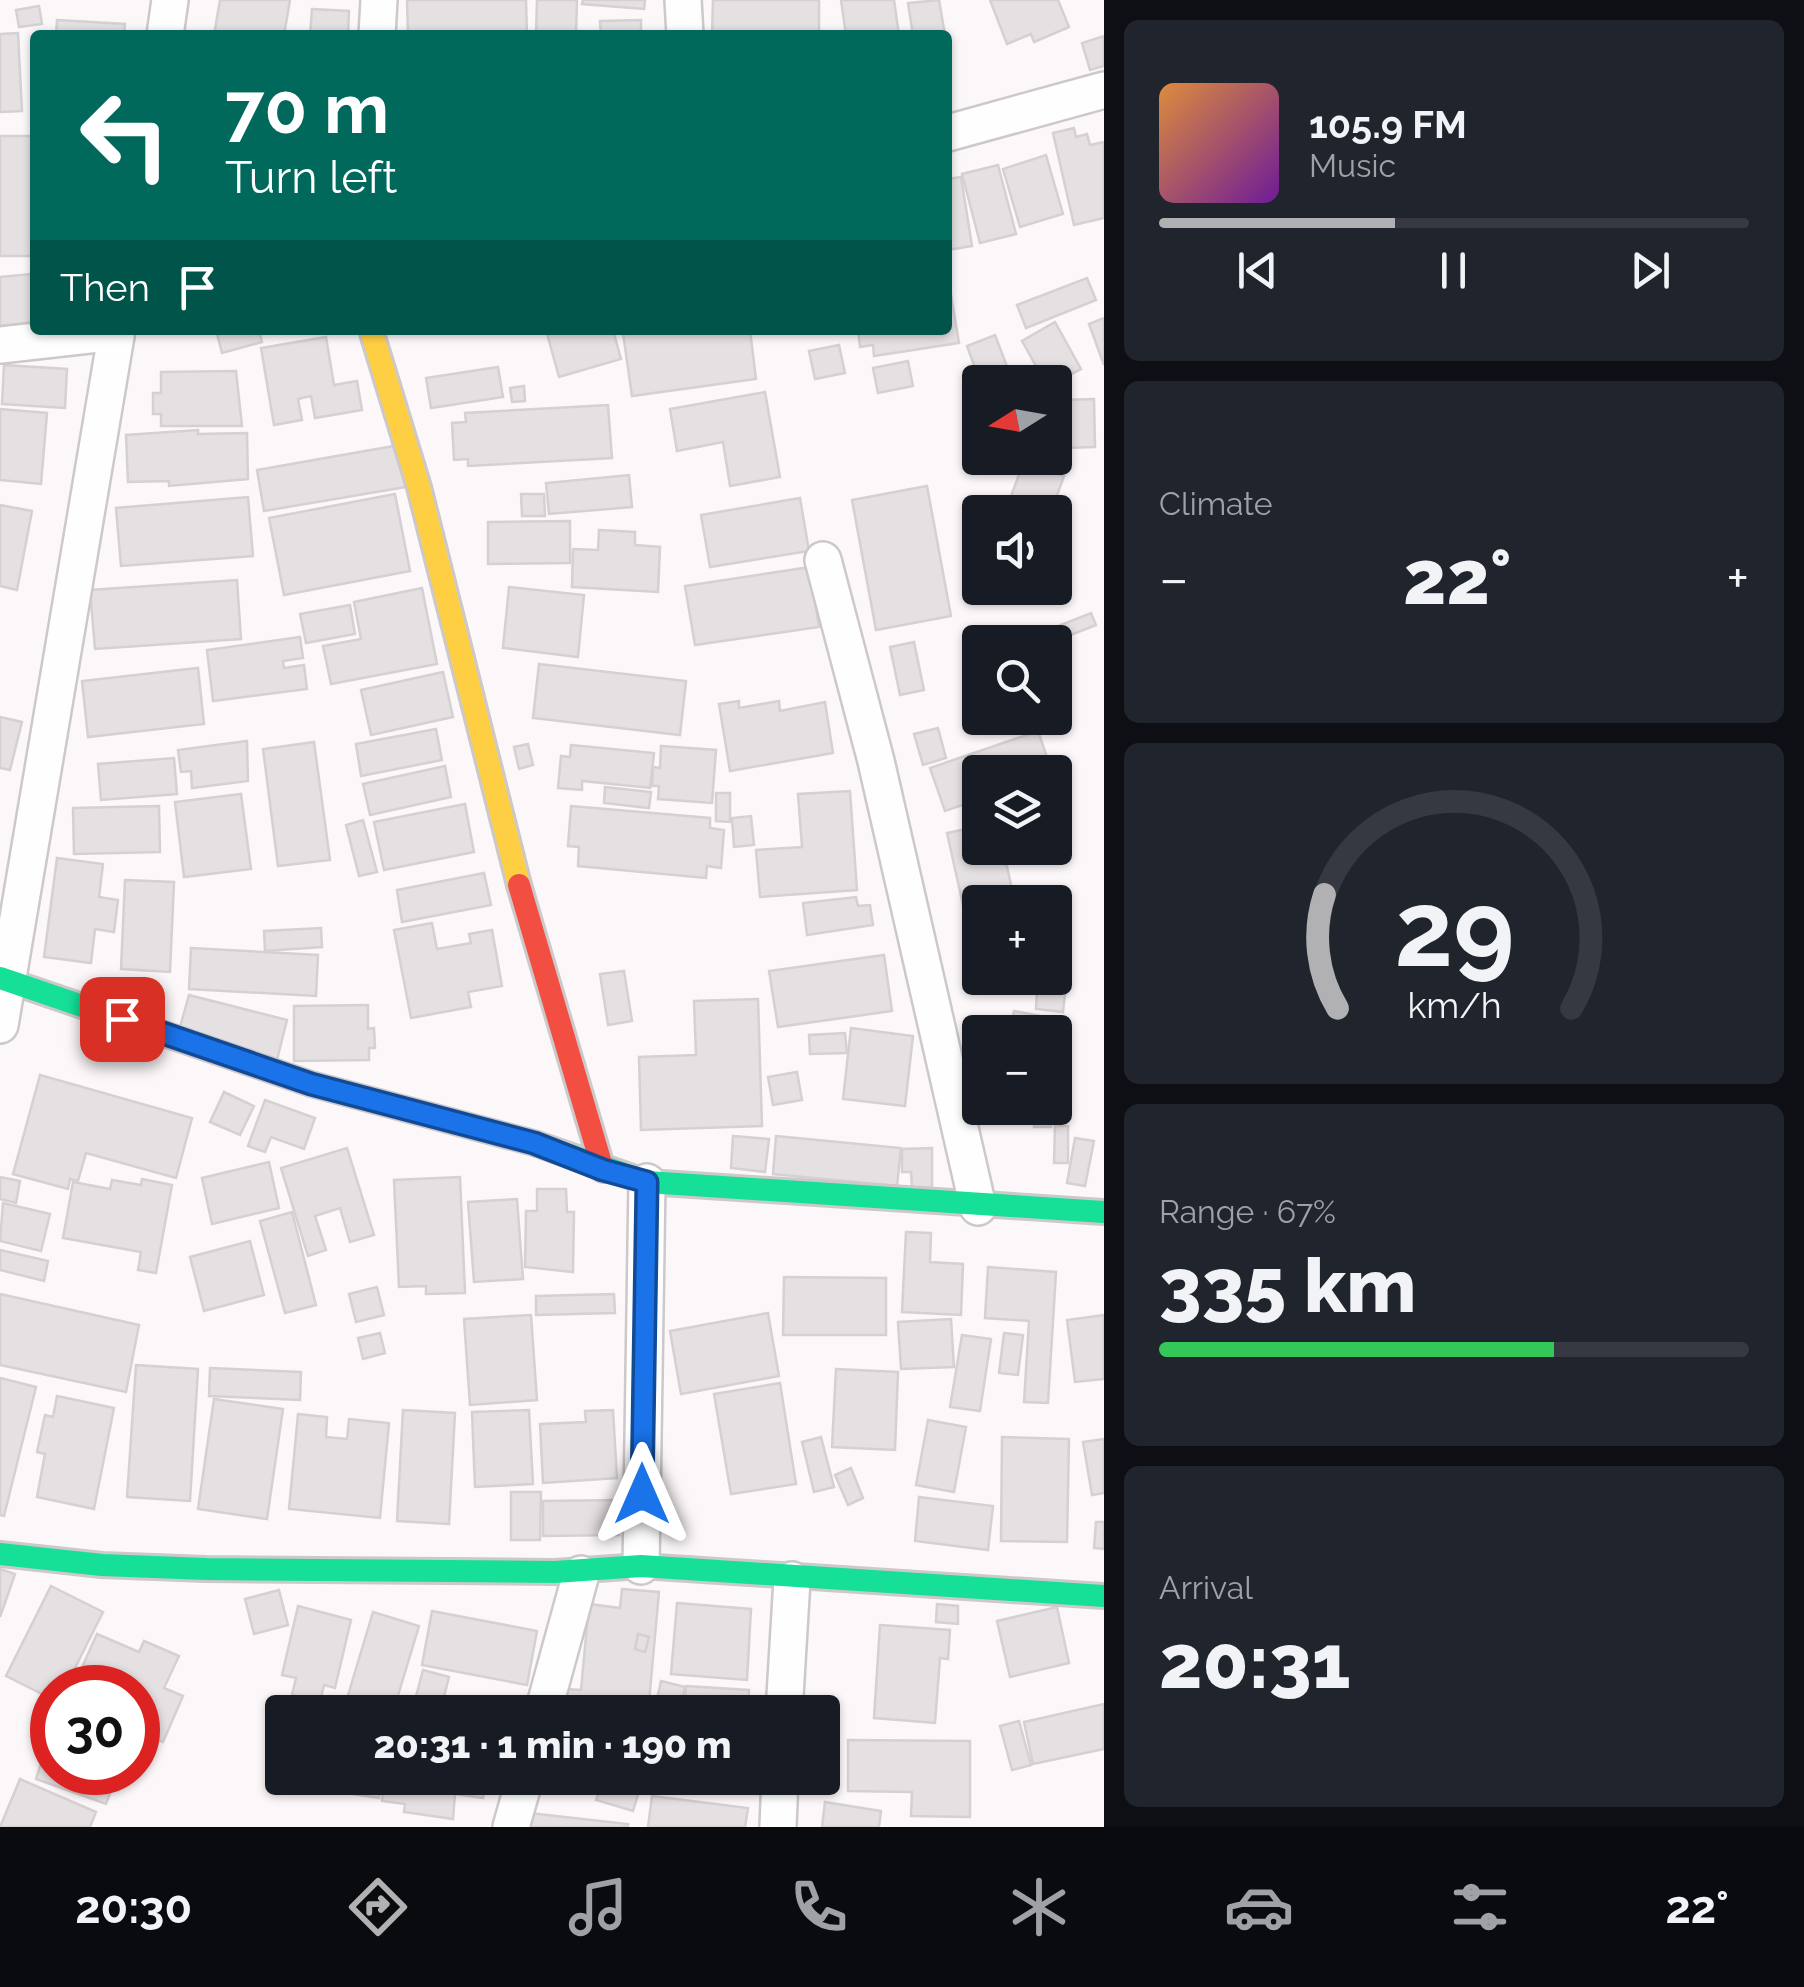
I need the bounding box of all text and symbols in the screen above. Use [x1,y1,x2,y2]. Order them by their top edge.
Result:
text: 70 m [225,67,389,149]
icon: left [60,70,190,200]
text: 105.9 FM [1309,102,1467,147]
text: Music [1309,147,1396,184]
text: Turn left [225,151,397,204]
icon: previous [1230,243,1285,298]
icon: pause [1426,243,1481,298]
icon: next [1623,243,1678,298]
icon: arrive [170,260,225,315]
text: Then [60,265,150,310]
north arrow [962,365,1072,475]
map controls [962,365,1072,1125]
text: Climate [1159,485,1273,522]
button: sound [962,495,1072,605]
text: 22° [1403,533,1512,622]
text: − [1159,546,1189,611]
text: + [1726,546,1749,611]
button: search [962,625,1072,735]
button: layers [962,755,1072,865]
text: 29 [1394,868,1514,990]
button: + [962,885,1072,995]
pin [80,977,165,1062]
text: km/h [1407,984,1501,1026]
icon: arrive [95,992,150,1047]
button: − [962,1015,1072,1125]
text: Range · 67% [1159,1193,1336,1230]
text: 335 km [1159,1241,1416,1330]
position arrow [590,1442,694,1546]
text: Arrival [1159,1569,1253,1606]
text: 20:31 [1159,1617,1351,1706]
speed limit sign: 30 [30,1665,160,1795]
text: 20:31 · 1 min · 190 m [373,1722,732,1767]
icon: directions [343,1872,413,1942]
icon: music [563,1872,633,1942]
icon: phone [784,1872,854,1942]
icon: climate [1004,1872,1074,1942]
icon: car [1224,1872,1294,1942]
icon: filters [1445,1872,1515,1942]
text: 20:30 [75,1881,192,1934]
text: 22° [1665,1881,1729,1934]

